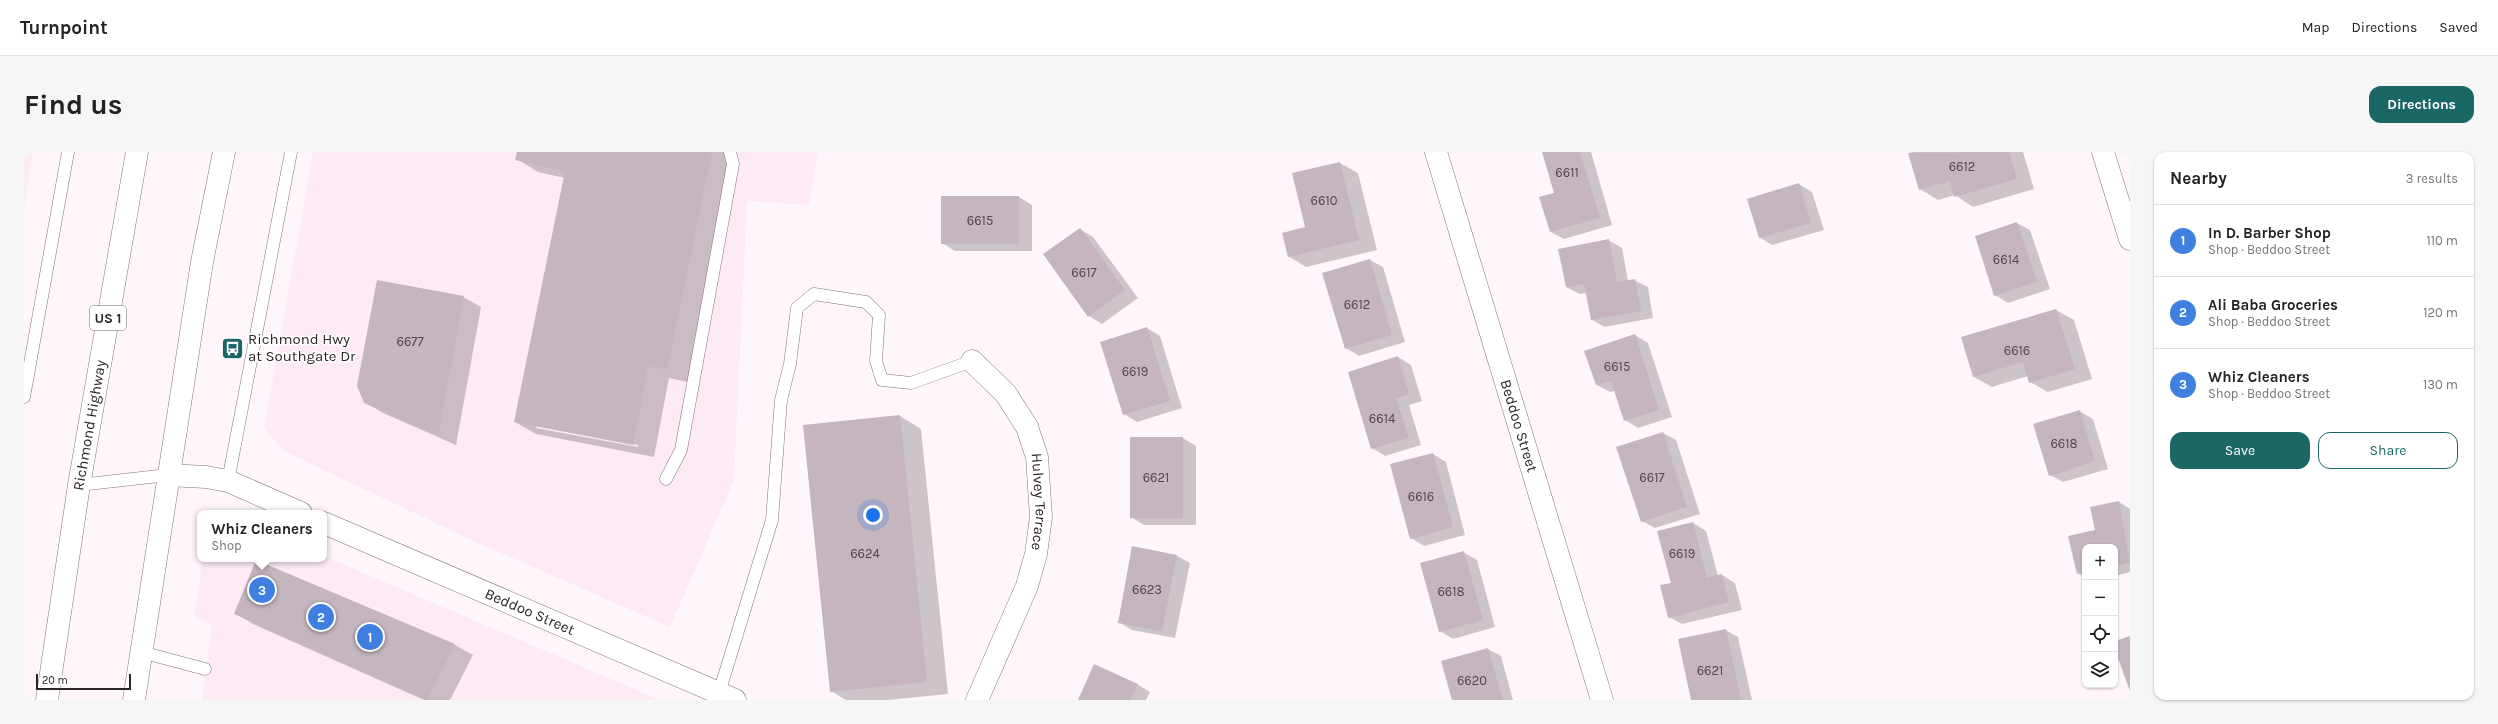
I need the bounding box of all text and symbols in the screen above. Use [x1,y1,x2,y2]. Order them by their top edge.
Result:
text: Turnpoint [20,17,108,39]
text: Map [2302,19,2330,36]
text: Directions [2352,19,2417,36]
text: Saved [2439,19,2478,36]
button: Directions [2369,86,2474,123]
text: Find us [24,88,123,121]
house number: 6612 [1949,159,1975,174]
house number: 6611 [1555,165,1579,180]
text: Nearby [2170,168,2227,188]
text: 3 results [2406,171,2458,186]
house number: 6610 [1311,193,1338,208]
house number: 6615 [967,213,993,228]
text: In D. Barber Shop [2208,224,2331,242]
text: 1 [2181,233,2185,248]
text: 110 m [2426,233,2458,248]
text: Shop · Beddoo Street [2208,242,2330,257]
house number: 6614 [1993,252,2019,267]
house number: 6617 [1071,265,1097,280]
text: Ali Baba Groceries [2208,296,2338,314]
house number: 6612 [1344,297,1370,312]
text: 2 [2179,305,2187,320]
text: 120 m [2423,305,2458,320]
road number: US 1 [90,306,126,330]
text: Shop · Beddoo Street [2208,314,2330,329]
place label: Richmond Hwy at Southgate Dr [248,330,356,365]
house number: 6677 [396,334,424,349]
bus stop icon: Richmond Hwy at Southgate Dr [219,335,245,361]
house number: 6616 [2004,343,2030,358]
street label: Richmond Highway [69,358,110,492]
house number: 6615 [1604,359,1630,374]
house number: 6619 [1122,364,1148,379]
text: Whiz Cleaners [2208,368,2310,386]
street label: Beddoo Street [1496,377,1542,475]
text: 3 [2179,377,2187,392]
text: 130 m [2423,377,2458,392]
text: Shop · Beddoo Street [2208,386,2330,401]
house number: 6614 [1369,411,1395,426]
button: Save [2170,432,2310,469]
button: Share [2318,432,2458,469]
house number: 6618 [2050,436,2078,451]
street label: Hulvey Terrace [1028,452,1050,552]
house number: 6621 [1143,470,1169,485]
house number: 6617 [1639,470,1665,485]
house number: 6616 [1408,489,1434,504]
your location [863,505,883,525]
popup [197,510,327,562]
text: Whiz Cleaners [211,520,313,538]
text: Shop [211,538,242,553]
map controls [2082,544,2118,688]
button: + [2082,544,2118,580]
house number: 6624 [850,546,880,561]
house number: 6619 [1669,546,1695,561]
pin: 3 [249,575,275,605]
button: − [2082,580,2118,616]
house number: 6623 [1132,582,1162,597]
street label: Beddoo Street [482,584,578,639]
house number: 6618 [1437,584,1465,599]
pin: 2 [308,602,334,632]
button: locate [2082,616,2118,652]
pin: 1 [357,622,383,652]
button: layers [2082,652,2118,688]
house number: 6621 [1697,663,1723,678]
scale bar [36,672,131,691]
house number: 6620 [1457,673,1487,688]
text: 20 m [42,674,68,687]

